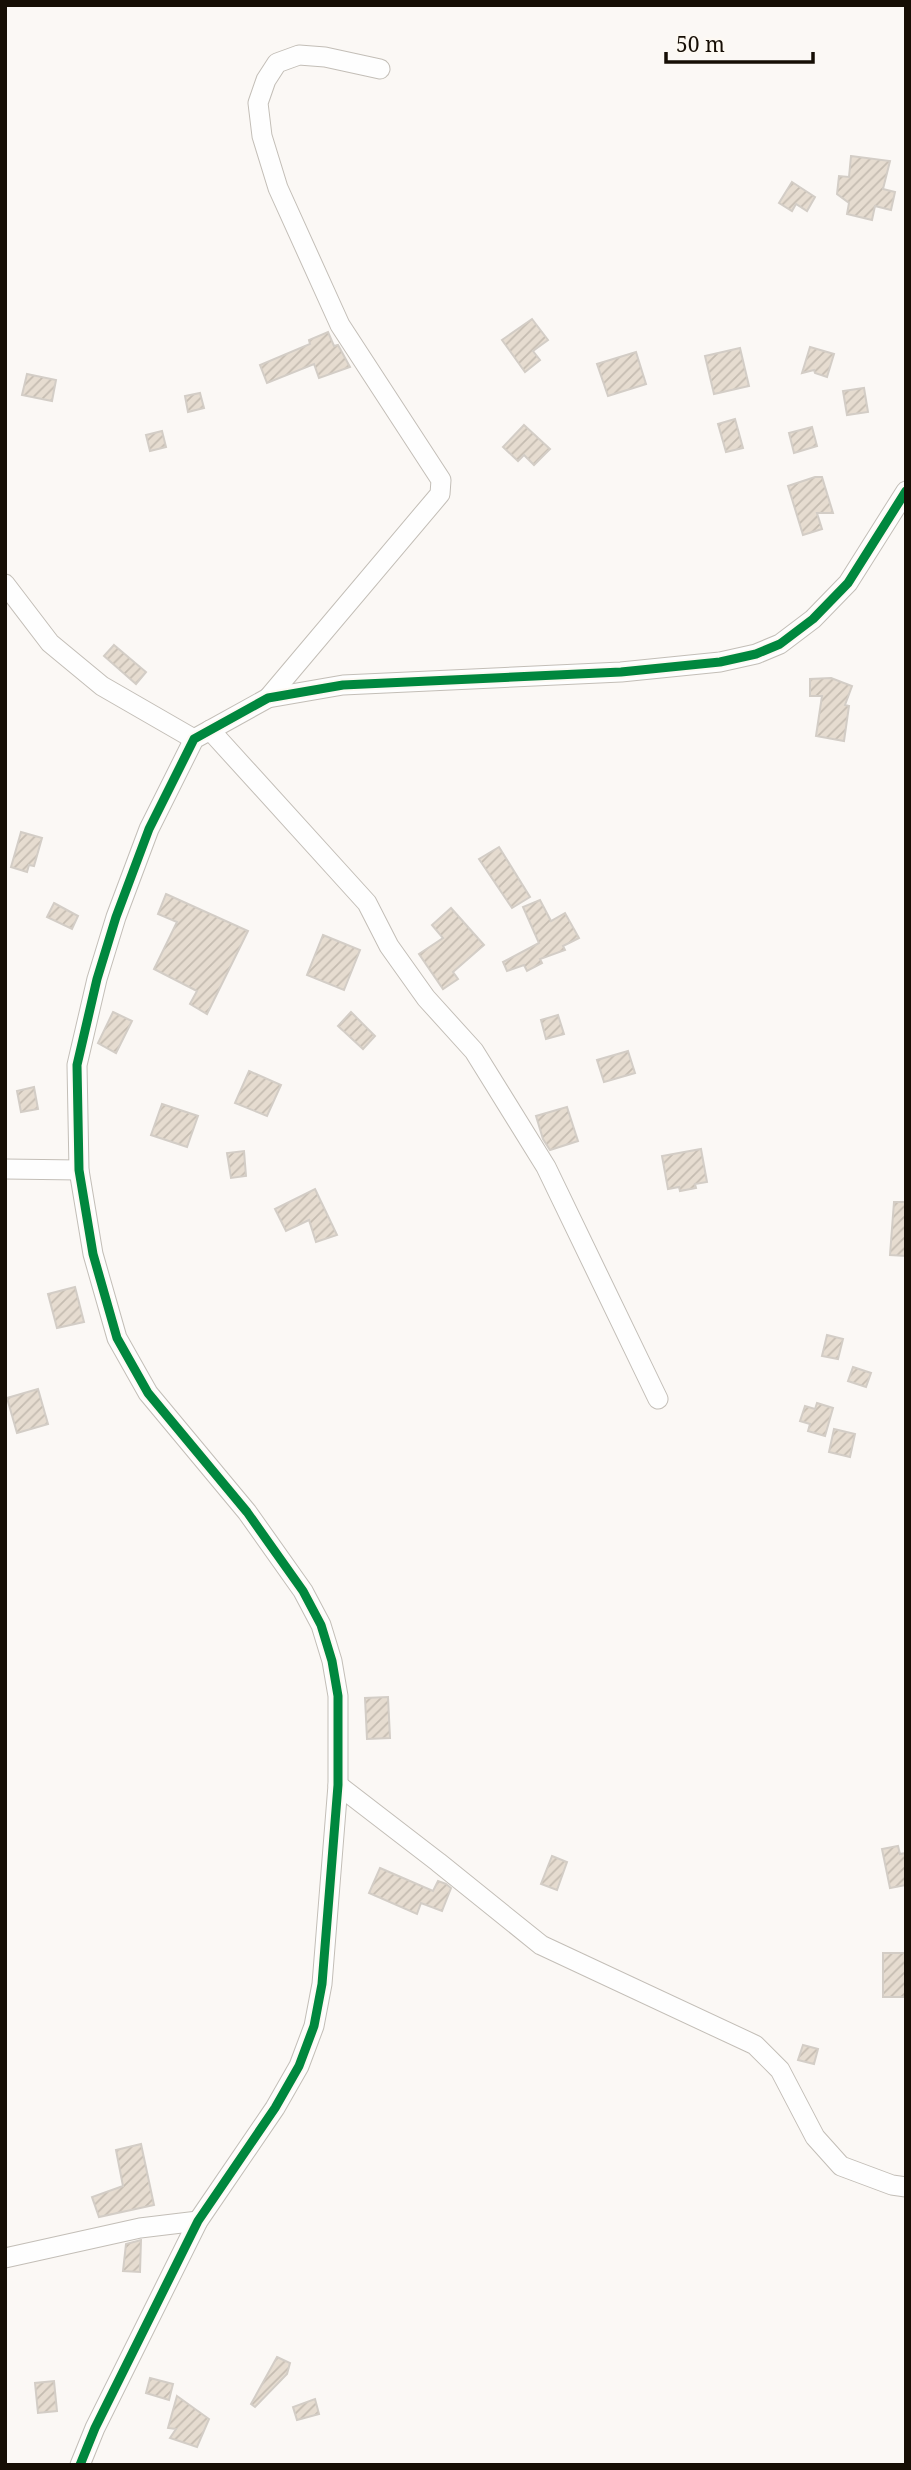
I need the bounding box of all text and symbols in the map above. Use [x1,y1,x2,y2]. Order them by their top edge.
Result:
scale bar [666,21,813,65]
text: 50 m [676,30,725,58]

